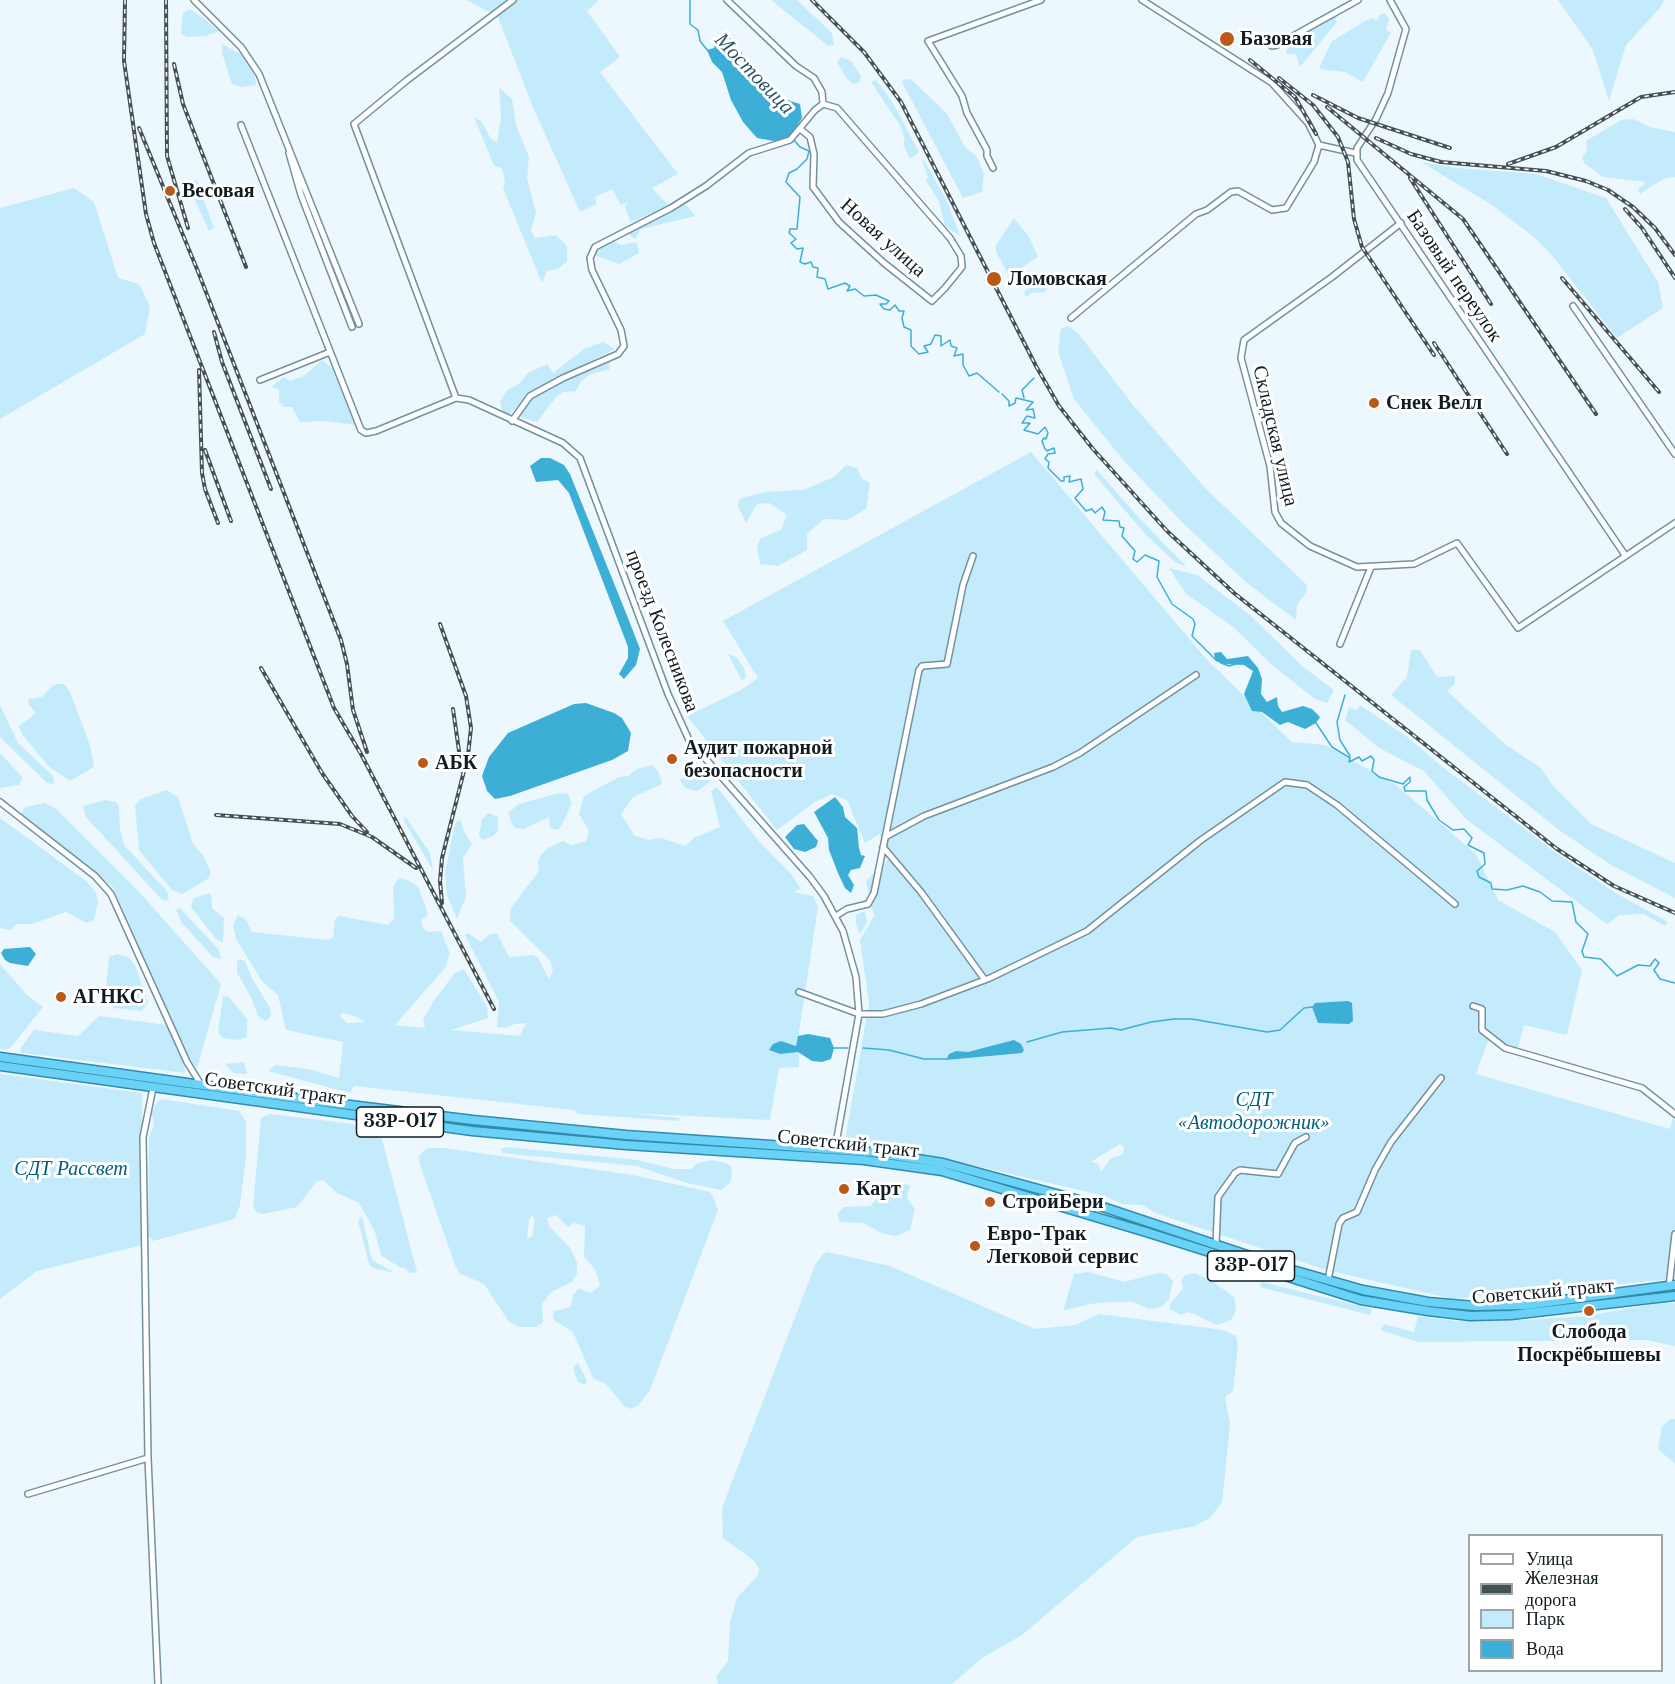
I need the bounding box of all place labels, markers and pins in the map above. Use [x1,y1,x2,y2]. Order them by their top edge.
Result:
place label: Базовая [1240,27,1312,51]
marker: Базовая [1218,30,1236,48]
place label: Весовая [182,179,254,203]
marker: Весовая [163,184,177,198]
place label: Ломовская [1008,267,1107,291]
marker: Ломовская [985,270,1003,288]
place label: Снек Велл [1386,391,1482,415]
marker: Снек Велл [1367,396,1381,410]
place label: Аудит пожарной безопасности [684,736,833,783]
place label: АБК [435,751,477,775]
marker: Аудит пожарной безопасности [665,752,679,766]
marker: АБК [416,756,430,770]
place label: АГНКС [73,985,144,1009]
marker: АГНКС [54,990,68,1004]
place label: Карт [856,1177,901,1201]
marker: Карт [837,1182,851,1196]
place label: СтройБери [1002,1190,1104,1214]
marker: СтройБери [983,1195,997,1209]
place label: Евро-Трак Легковой сервис [987,1222,1138,1269]
marker: Евро-Трак Легковой сервис [968,1239,982,1253]
marker: Слобода Поскрёбышевы [1582,1304,1596,1318]
place label: Слобода Поскрёбышевы [1517,1320,1661,1367]

